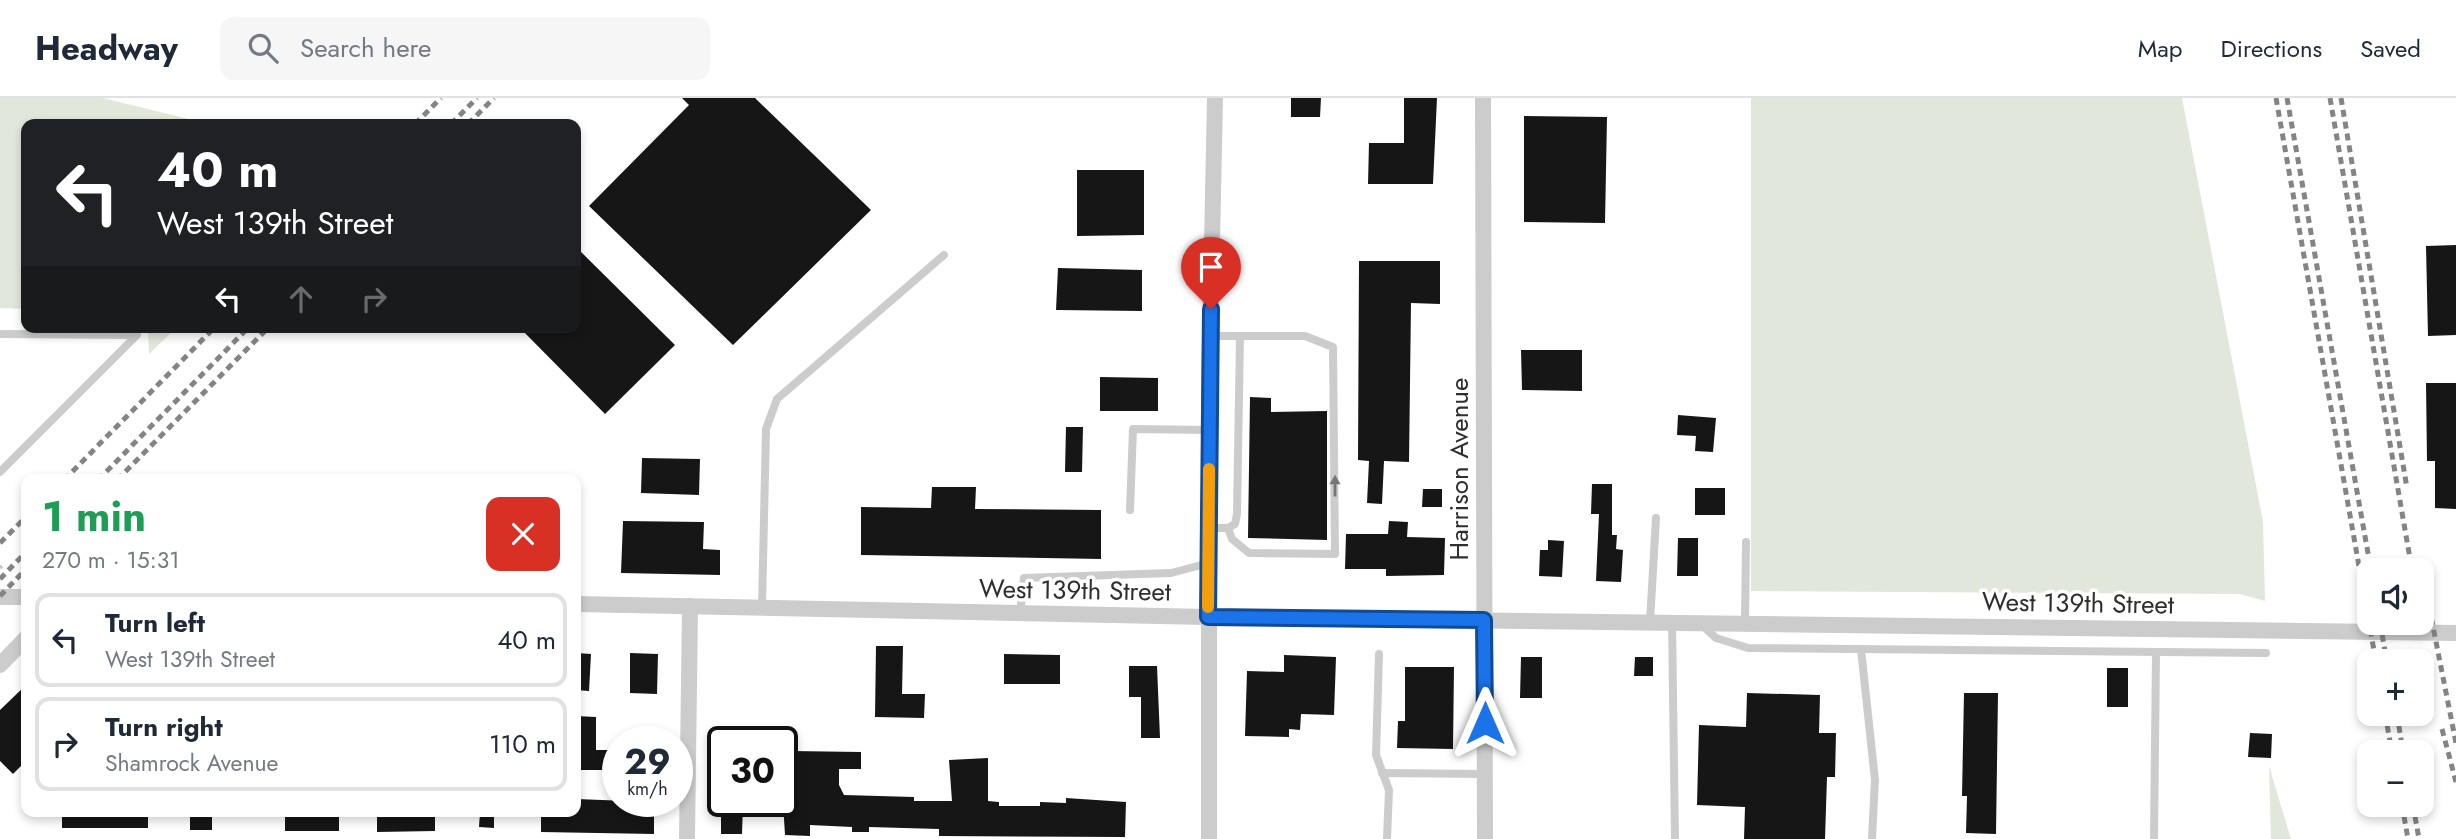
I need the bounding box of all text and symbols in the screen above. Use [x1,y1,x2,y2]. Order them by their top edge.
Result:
search box [220,17,710,80]
text: Headway [35,25,178,72]
icon: search [244,29,282,67]
text: Search here [300,29,431,67]
text: Map [2138,31,2183,66]
text: Directions [2221,31,2322,66]
text: Saved [2360,31,2421,66]
text: 40 m [157,135,279,205]
icon: left [42,147,133,238]
text: West 139th Street [157,200,394,246]
pin [1181,237,1241,309]
icon: arrive [1192,248,1230,286]
icon: left [209,280,247,318]
icon: ahead [282,280,320,318]
icon: right [355,280,393,318]
street label: Harrison Avenue [1440,378,1478,560]
one-way arrow [1329,475,1341,497]
text: 1 min [42,486,146,547]
button: close [486,497,560,571]
text: 270 m · 15:31 [42,543,180,577]
map controls [2357,558,2434,817]
button: sound [2357,558,2434,635]
street label: West 139th Street [979,569,1172,611]
street label: West 139th Street [1982,582,2175,624]
text: Turn left [105,604,205,642]
icon: left [46,621,84,659]
text: 40 m [497,621,556,659]
text: West 139th Street [105,642,275,676]
button: + [2357,649,2434,726]
position arrow [1448,686,1522,760]
text: Turn right [105,708,223,746]
icon: right [46,725,84,763]
text: 110 m [489,725,556,763]
speed limit sign: 30 [707,726,798,817]
text: 29 [624,737,671,787]
button: − [2357,740,2434,817]
text: Shamrock Avenue [105,746,278,780]
text: km/h [627,776,668,802]

